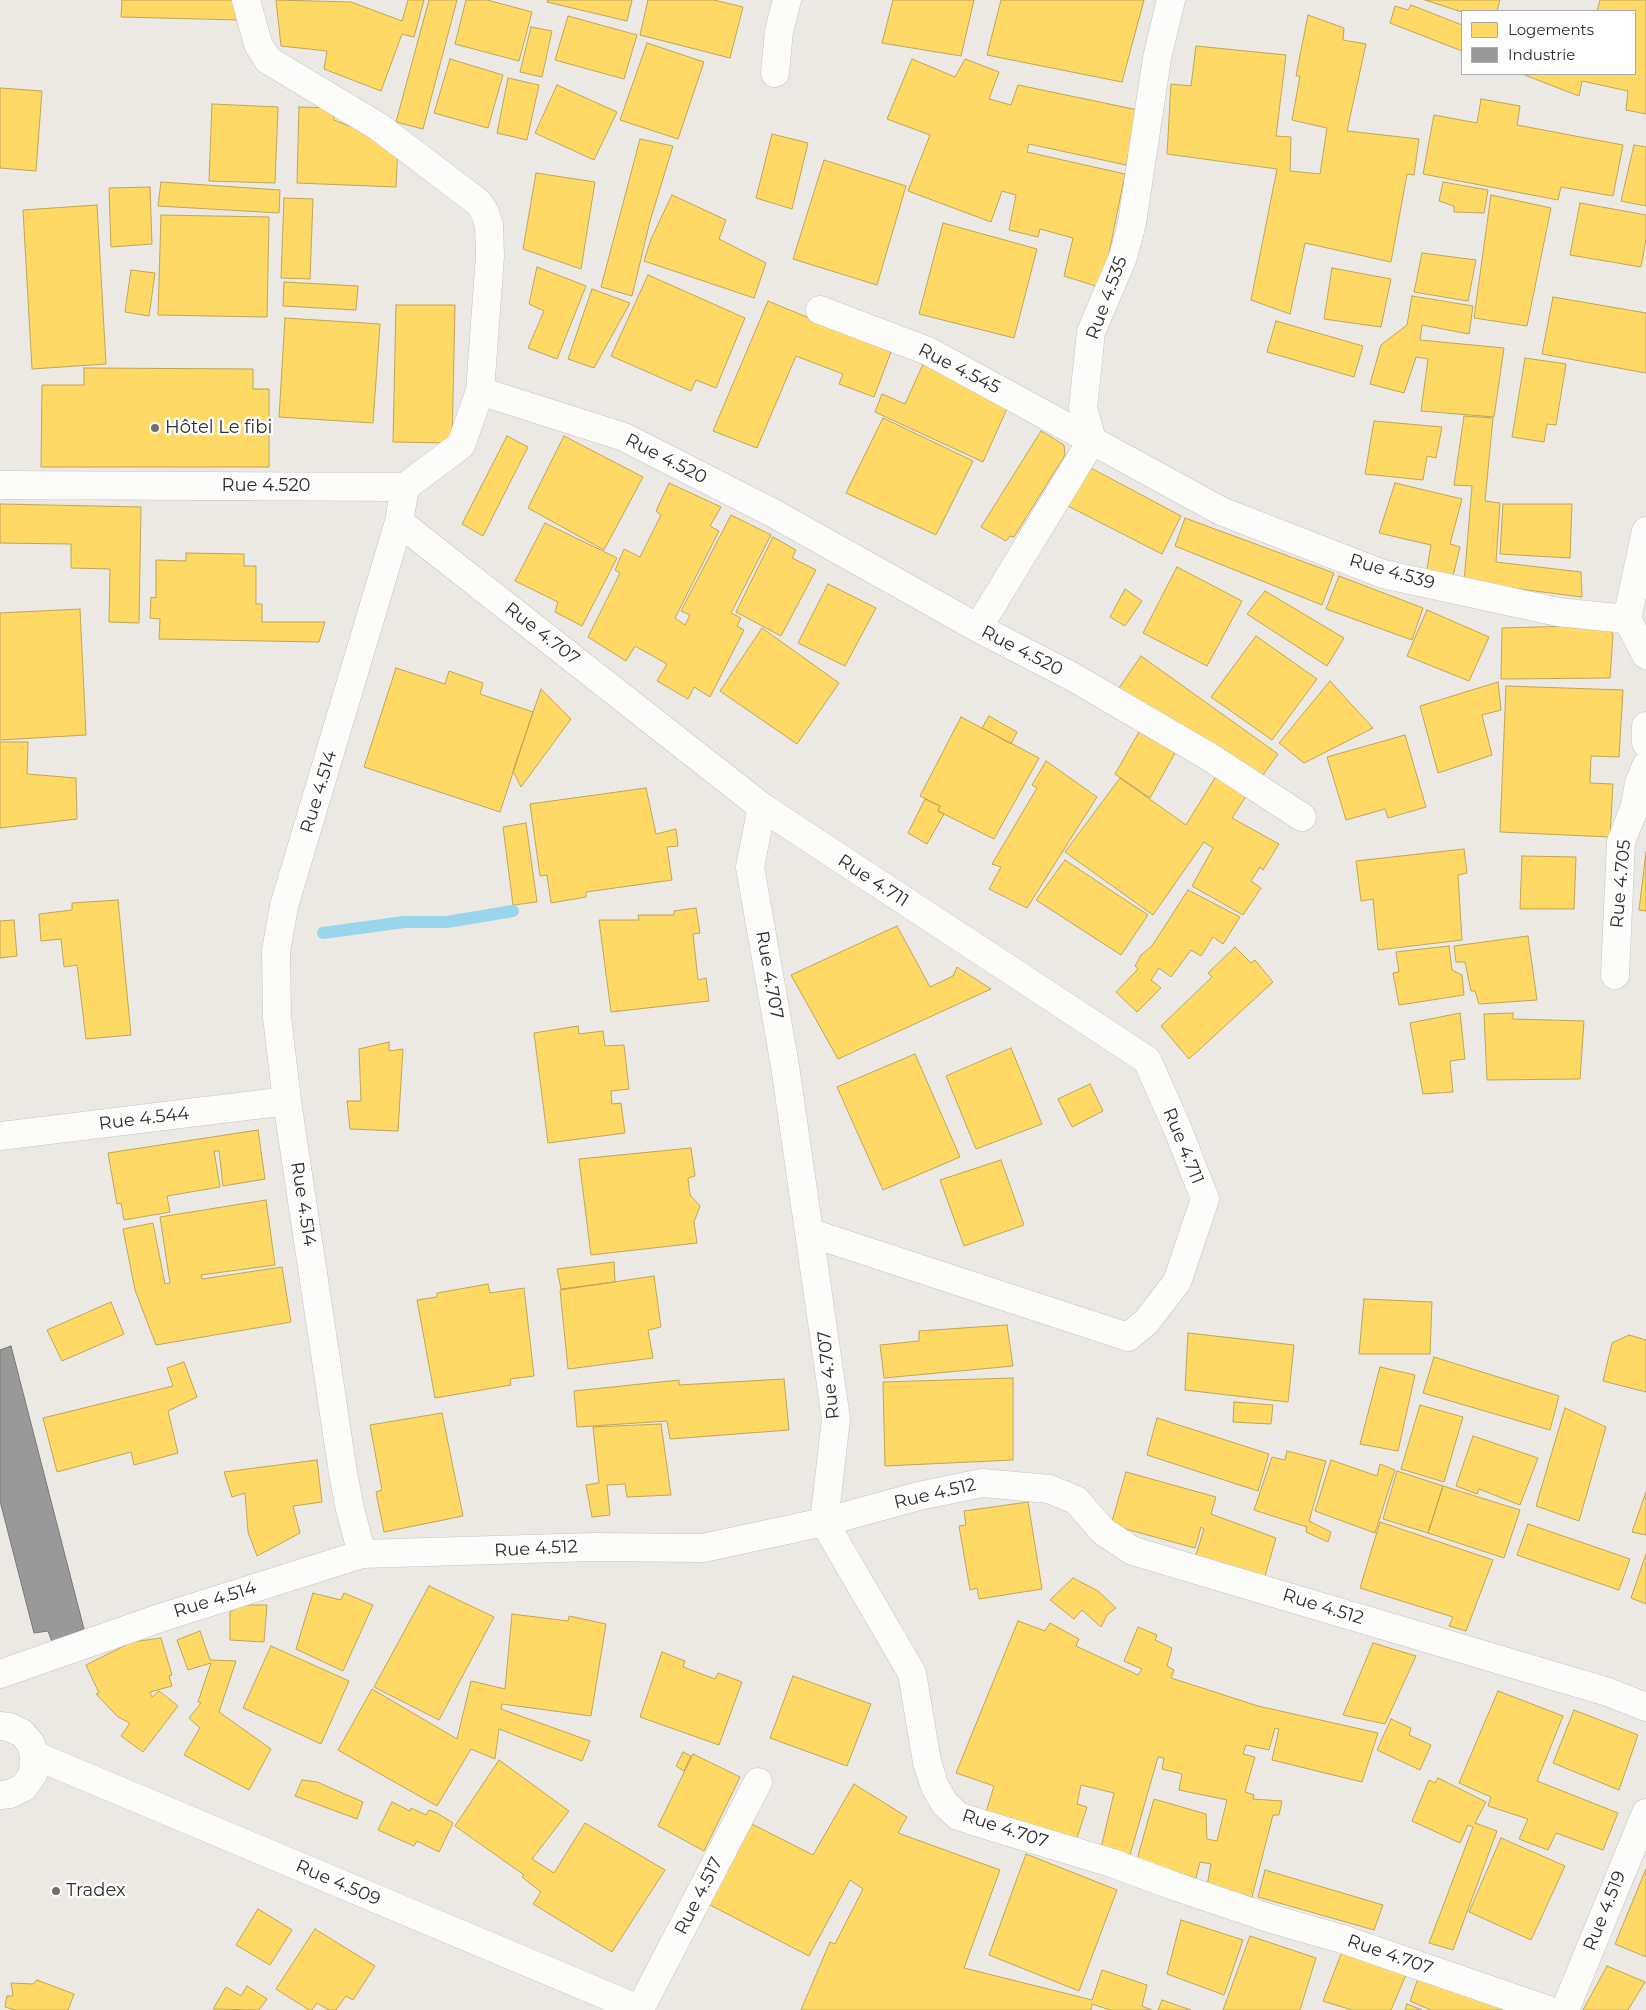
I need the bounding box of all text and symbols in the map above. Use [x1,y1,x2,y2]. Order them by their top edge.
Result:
legend [1461,10,1636,75]
text: Logements [1508,20,1594,39]
text: Industrie [1508,45,1575,64]
street label: Rue 4.535 [1082,253,1132,343]
street label: Rue 4.545 [914,339,1004,399]
place label: Hôtel Le fibi [165,417,272,439]
marker: Hôtel Le fibi [149,422,161,434]
street label: Rue 4.520 [621,429,711,489]
street label: Rue 4.520 [222,475,310,497]
street label: Rue 4.539 [1347,549,1437,595]
street label: Rue 4.707 [500,598,584,670]
street label: Rue 4.520 [977,621,1067,681]
street label: Rue 4.514 [296,748,342,836]
street label: Rue 4.705 [1606,839,1636,929]
street label: Rue 4.711 [833,850,913,912]
street label: Rue 4.707 [751,929,787,1021]
street label: Rue 4.544 [98,1103,190,1135]
street label: Rue 4.711 [1158,1105,1208,1187]
street label: Rue 4.514 [286,1160,320,1248]
street label: Rue 4.707 [814,1330,844,1420]
street label: Rue 4.512 [892,1474,978,1514]
street label: Rue 4.512 [494,1536,578,1562]
street label: Rue 4.514 [171,1577,259,1623]
street label: Rue 4.512 [1280,1584,1366,1630]
street label: Rue 4.707 [959,1805,1051,1853]
street label: Rue 4.517 [670,1854,728,1938]
street label: Rue 4.509 [292,1856,384,1910]
street label: Rue 4.519 [1579,1868,1631,1954]
place label: Tradex [66,1880,126,1902]
marker: Tradex [50,1885,62,1897]
street label: Rue 4.707 [1344,1930,1436,1980]

